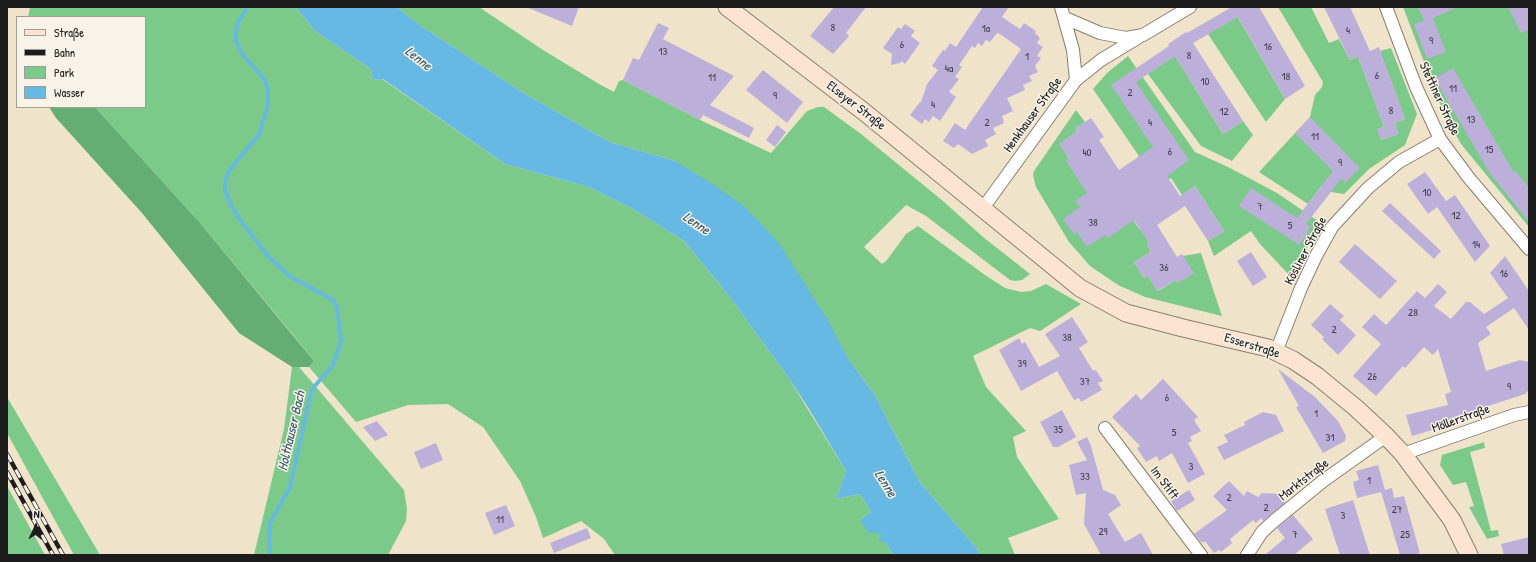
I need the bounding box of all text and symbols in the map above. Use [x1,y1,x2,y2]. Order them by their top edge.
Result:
legend [16,16,146,108]
house number: 8 [831,21,835,35]
house number: 1a [982,22,990,36]
text: Straße [54,24,84,41]
house number: 4 [1346,24,1350,38]
house number: 9 [1429,34,1433,48]
house number: 6 [900,38,904,52]
house number: 16 [1264,40,1272,54]
water label: Lenne [401,43,435,75]
text: Bahn [54,44,75,61]
house number: 13 [659,45,667,59]
house number: 8 [1187,49,1191,63]
house number: 1 [1025,50,1029,64]
street label: Stettiner Straße [1415,60,1463,138]
house number: 4a [945,62,953,76]
text: Park [54,64,74,81]
house number: 6 [1375,69,1379,83]
house number: 18 [1282,70,1290,84]
house number: 11 [708,71,716,85]
street label: Henkhauser Straße [1001,74,1065,156]
house number: 10 [1201,75,1209,89]
street label: Elseyer Straße [823,78,889,134]
house number: 11 [1449,82,1457,96]
text: Wasser [54,84,85,101]
house number: 2 [1127,86,1133,100]
house number: 9 [773,89,777,103]
house number: 4 [931,98,935,112]
house number: 8 [1389,104,1393,118]
house number: 12 [1219,105,1229,119]
house number: 13 [1467,113,1475,127]
house number: 2 [984,116,990,130]
house number: 4 [1148,116,1152,130]
house number: 11 [1311,130,1319,144]
house number: 15 [1485,143,1493,157]
house number: 6 [1168,145,1172,159]
house number: 40 [1082,146,1092,160]
house number: 9 [1338,156,1342,170]
house number: 10 [1423,186,1431,200]
house number: 7 [1257,200,1263,214]
water label: Lenne [679,209,713,239]
house number: 12 [1451,209,1461,223]
street label: Kösliner Straße [1281,214,1331,288]
house number: 38 [1088,216,1098,230]
house number: 5 [1288,219,1292,233]
house number: 14 [1472,238,1480,252]
house number: 36 [1159,261,1169,275]
house number: 16 [1500,267,1508,281]
house number: 28 [1408,306,1418,320]
house number: 2 [1331,323,1337,337]
street label: Esserstraße [1222,330,1282,362]
house number: 38 [1062,331,1072,345]
house number: 39 [1018,357,1026,371]
house number: 26 [1367,370,1377,384]
house number: 37 [1080,375,1090,389]
house number: 9 [1507,380,1511,394]
water label: Holthauser Bach [275,390,309,472]
house number: 6 [1165,391,1169,405]
street label: Möllerstraße [1430,401,1492,437]
house number: 1 [1314,407,1318,421]
house number: 35 [1053,423,1063,437]
house number: 5 [1172,426,1176,440]
house number: 31 [1326,431,1334,445]
street label: Marktstraße [1276,456,1332,504]
house number: 3 [1189,460,1193,474]
street label: Im Stift [1147,463,1181,503]
water label: Lenne [870,467,900,501]
house number: 33 [1080,470,1090,484]
house number: 1 [1367,474,1371,488]
house number: 2 [1226,491,1232,505]
house number: 2 [1263,501,1269,515]
house number: 27 [1392,503,1402,517]
north arrow [16,506,56,546]
text: N [33,507,40,521]
house number: 3 [1341,509,1345,523]
house number: 11 [496,513,504,527]
house number: 29 [1098,525,1108,539]
house number: 7 [1292,528,1298,542]
house number: 25 [1400,528,1410,542]

